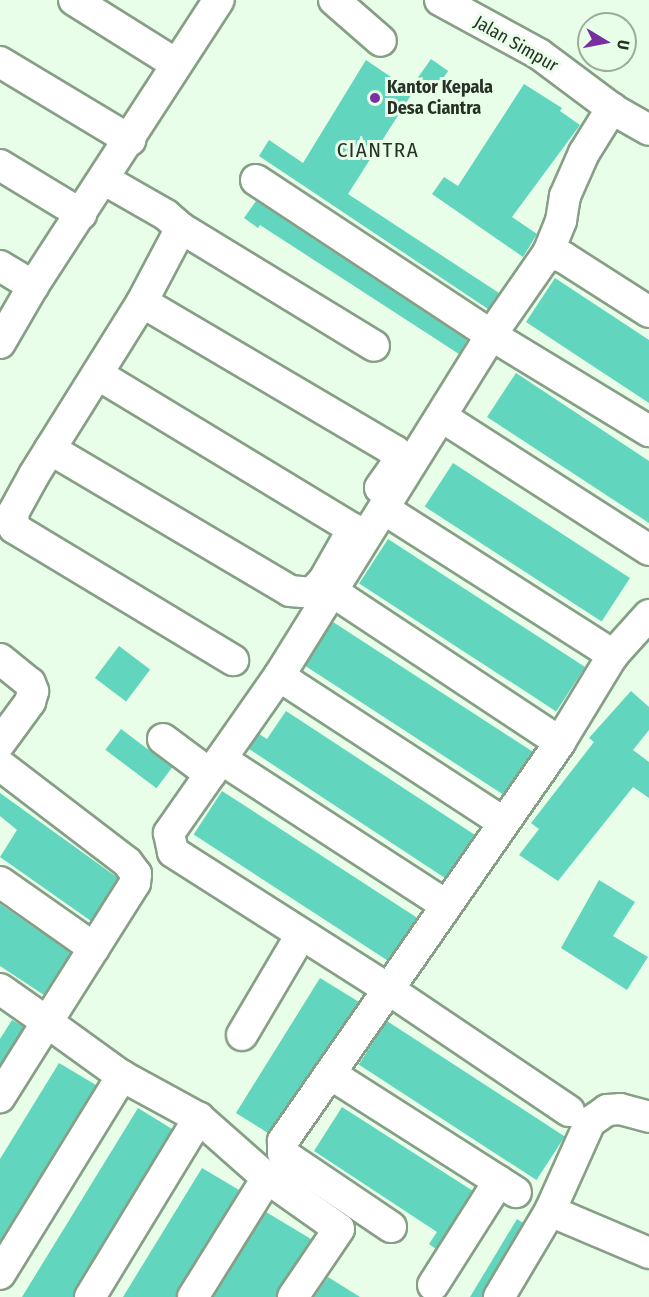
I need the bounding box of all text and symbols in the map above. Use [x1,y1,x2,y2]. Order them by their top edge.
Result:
street label: Jalan Simpur [470,11,562,77]
north arrow [577,12,637,72]
text: U [613,39,633,51]
place label: Kantor Kepala Desa Ciantra [387,77,493,119]
marker: Kantor Kepala Desa Ciantra [368,91,382,105]
district label: CIANTRA [337,137,419,163]

